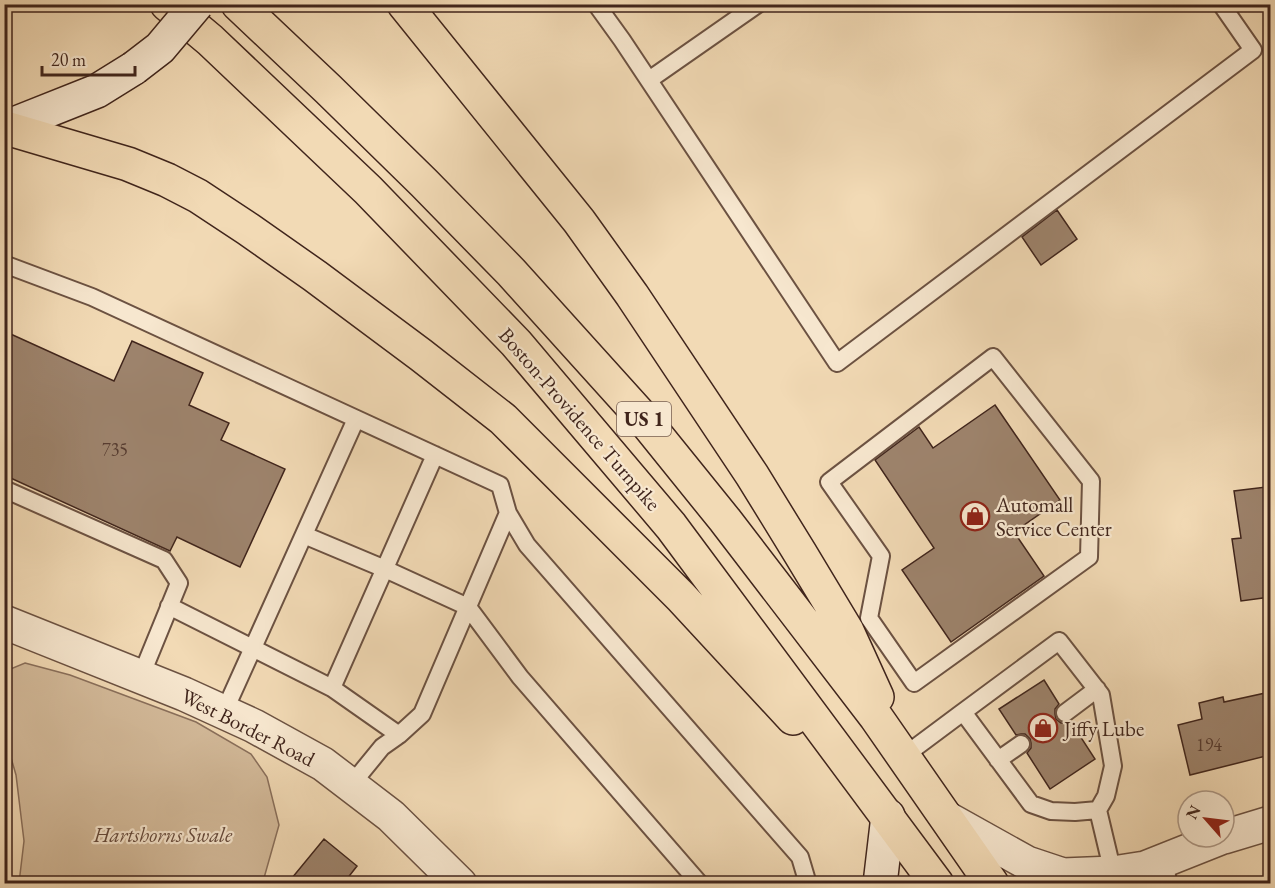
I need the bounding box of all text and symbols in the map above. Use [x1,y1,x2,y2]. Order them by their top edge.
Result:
scale bar [42,39,135,77]
text: 20 m [51,48,86,71]
street label: Boston-Providence Turnpike [493,322,667,516]
road number: US 1 [617,402,671,436]
house number: 735 [102,438,128,461]
place label: Automall Service Center [995,491,1112,542]
shop icon: Automall Service Center [959,500,991,532]
street label: West Border Road [177,682,320,772]
shop icon: Jiffy Lube [1027,712,1059,744]
place label: Jiffy Lube [1062,715,1144,742]
house number: 194 [1196,733,1222,756]
north arrow [1176,789,1236,849]
text: N [1181,802,1206,823]
park label: Hartshorns Swale [93,821,233,848]

